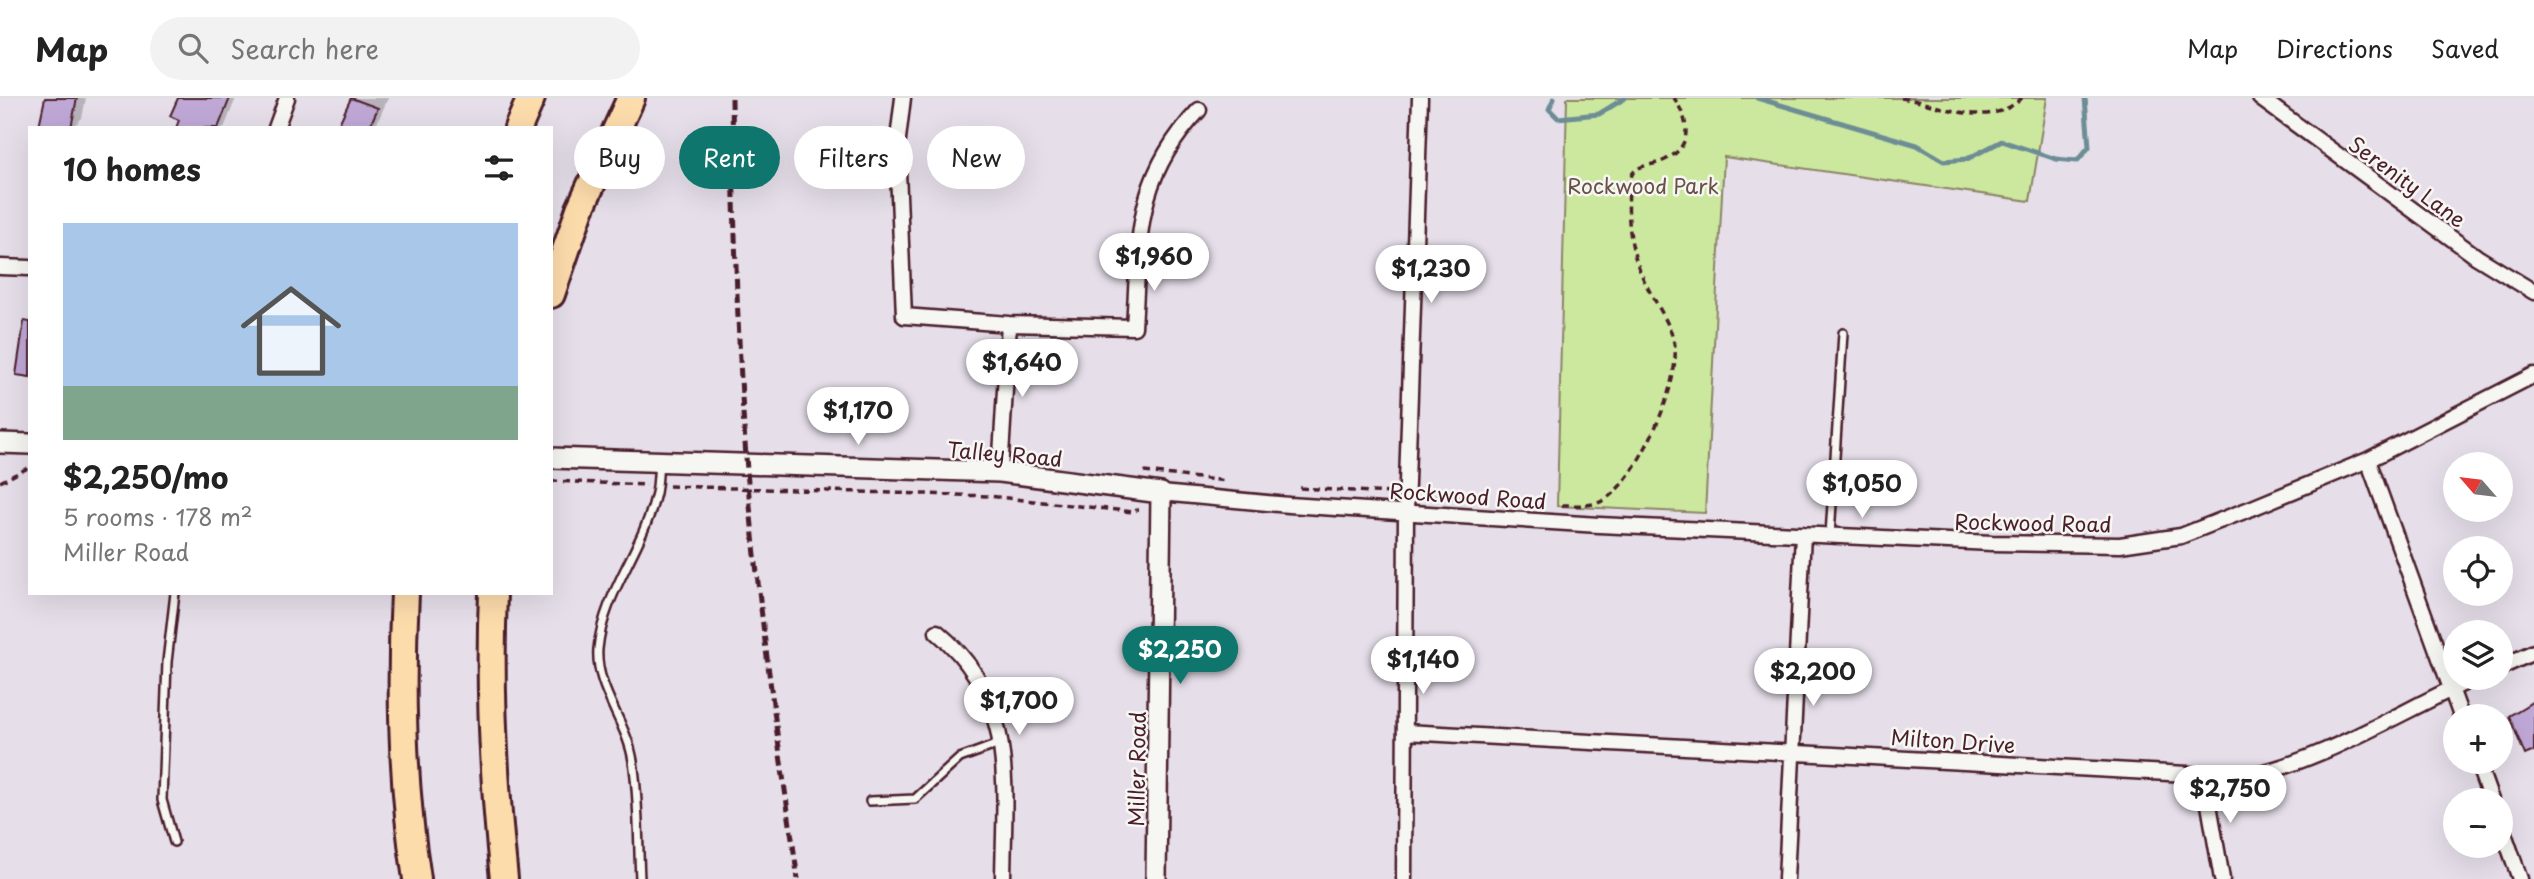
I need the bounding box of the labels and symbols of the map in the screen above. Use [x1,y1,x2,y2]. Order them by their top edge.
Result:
street label: Serenity Lane [2343,127,2473,235]
park label: Rockwood Park [1567,169,1719,201]
pin: $1,960 [1097,234,1211,293]
pin: $1,230 [1374,246,1488,305]
pin: $1,640 [965,340,1079,399]
pin: $1,170 [801,388,915,447]
street label: Talley Road [946,432,1064,474]
north arrow [2443,452,2513,522]
pin: $1,050 [1805,460,1919,520]
street label: Rockwood Road [1388,474,1548,516]
street label: Rockwood Road [1954,505,2112,539]
pin: $2,250 [1123,626,1237,686]
pin: $1,140 [1366,636,1480,696]
pin: $2,200 [1756,648,1870,708]
pin: $1,700 [962,678,1076,737]
street label: Miller Road [1119,711,1153,827]
street label: Milton Drive [1890,720,2016,760]
pin: $2,750 [2173,766,2287,825]

